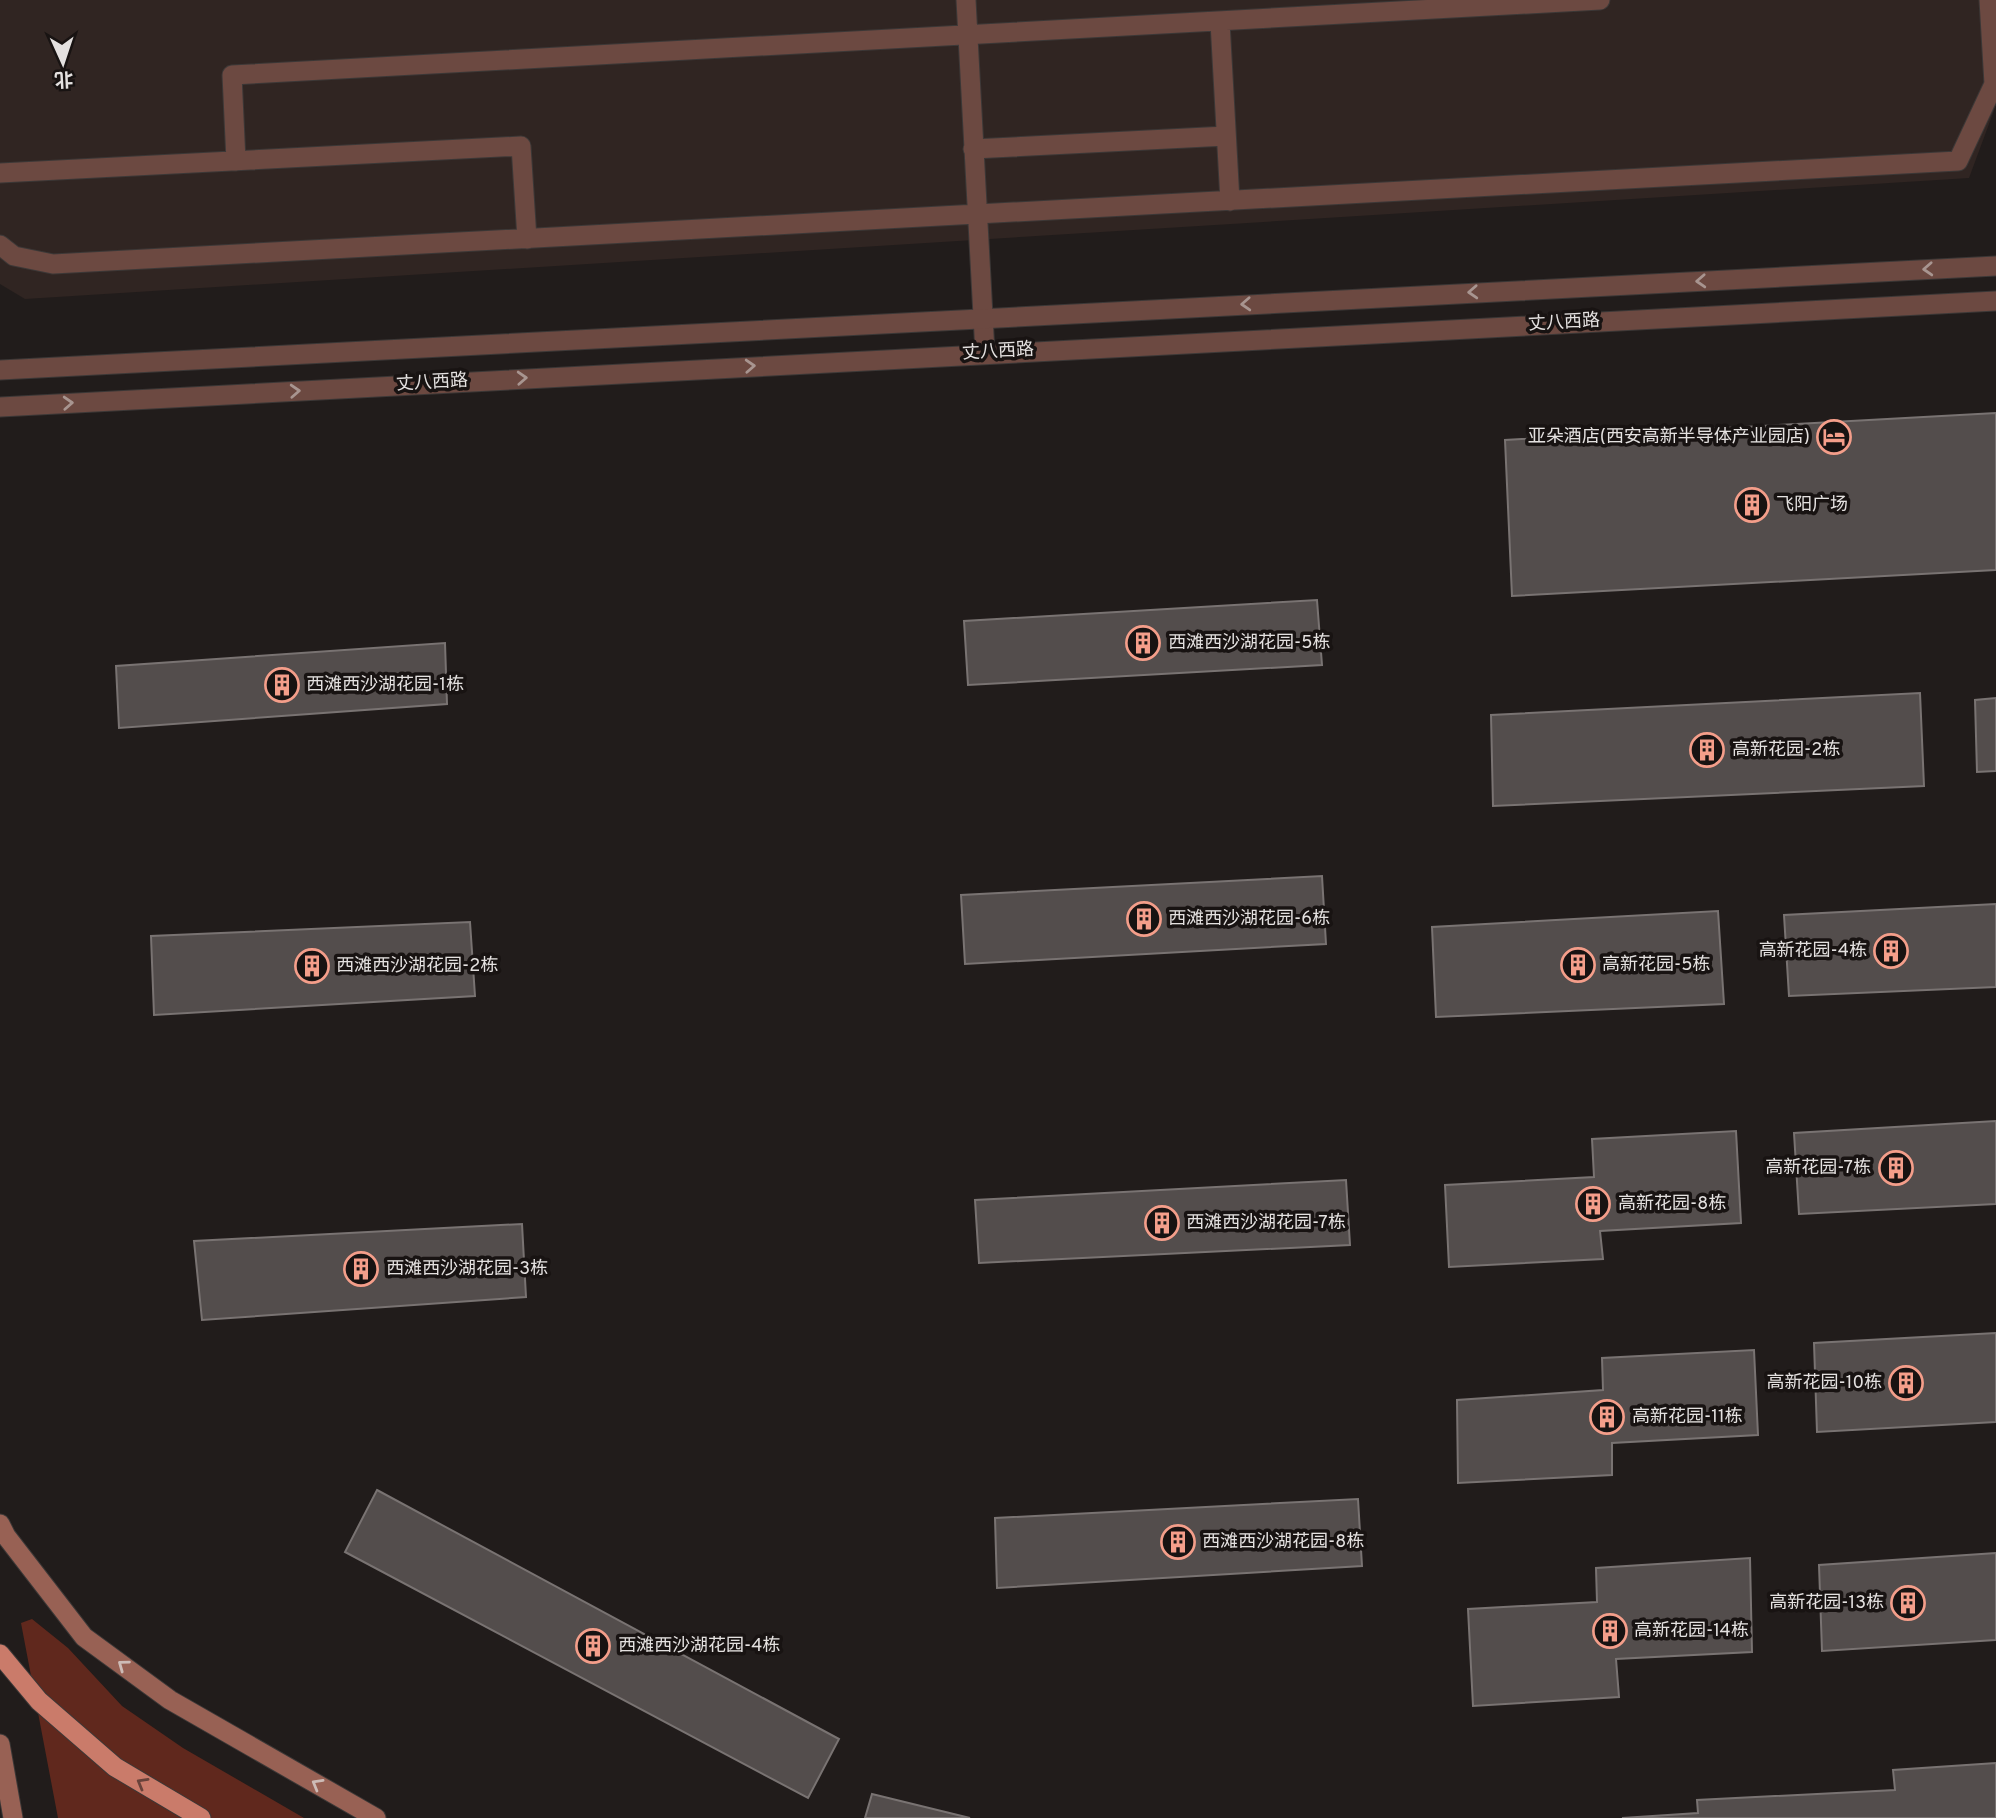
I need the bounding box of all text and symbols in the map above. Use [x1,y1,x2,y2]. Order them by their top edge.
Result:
north arrow [28,28,98,98]
text: 北 [54,65,74,90]
one-way arrow [1922,262,1933,277]
one-way arrow [1695,273,1706,288]
one-way arrow [1468,285,1479,300]
one-way arrow [1240,296,1251,311]
street label: 丈八西路 [1527,310,1601,336]
street label: 丈八西路 [961,339,1035,365]
one-way arrow [744,359,755,374]
street label: 丈八西路 [395,370,469,396]
one-way arrow [517,371,528,386]
one-way arrow [290,383,301,398]
one-way arrow [63,396,74,411]
hotel icon: 亚朵酒店(西安高新半导体产业园店) [1815,418,1853,456]
place label: 亚朵酒店(西安高新半导体产业园店) [1528,426,1810,449]
building icon: 飞阳广场 [1733,486,1771,524]
place label: 飞阳广场 [1776,494,1848,517]
building icon: 西滩西沙湖花园-5栋 [1124,624,1162,662]
place label: 西滩西沙湖花园-5栋 [1168,632,1330,655]
building icon: 西滩西沙湖花园-1栋 [263,666,301,704]
place label: 西滩西沙湖花园-1栋 [306,674,464,697]
building icon: 高新花园-2栋 [1688,731,1726,769]
place label: 高新花园-2栋 [1732,739,1840,762]
building icon: 西滩西沙湖花园-6栋 [1125,900,1163,938]
place label: 西滩西沙湖花园-6栋 [1168,908,1330,931]
building icon: 高新花园-4栋 [1872,932,1910,970]
place label: 高新花园-4栋 [1759,940,1867,963]
building icon: 高新花园-5栋 [1559,946,1597,984]
building icon: 西滩西沙湖花园-2栋 [293,947,331,985]
place label: 高新花园-5栋 [1602,954,1710,977]
place label: 西滩西沙湖花园-2栋 [336,955,498,978]
building icon: 高新花园-7栋 [1877,1149,1915,1187]
place label: 高新花园-7栋 [1765,1157,1871,1180]
building icon: 高新花园-8栋 [1574,1185,1612,1223]
place label: 高新花园-8栋 [1618,1193,1726,1216]
building icon: 西滩西沙湖花园-7栋 [1143,1204,1181,1242]
place label: 西滩西沙湖花园-7栋 [1186,1212,1346,1235]
building icon: 西滩西沙湖花园-3栋 [342,1250,380,1288]
place label: 西滩西沙湖花园-3栋 [386,1258,548,1281]
building icon: 高新花园-10栋 [1887,1364,1925,1402]
place label: 高新花园-10栋 [1767,1372,1882,1395]
building icon: 高新花园-11栋 [1588,1398,1626,1436]
place label: 高新花园-11栋 [1632,1406,1743,1429]
building icon: 西滩西沙湖花园-8栋 [1159,1523,1197,1561]
place label: 西滩西沙湖花园-8栋 [1202,1531,1364,1554]
building icon: 高新花园-13栋 [1889,1584,1927,1622]
place label: 高新花园-13栋 [1769,1592,1884,1615]
building icon: 高新花园-14栋 [1591,1612,1629,1650]
place label: 高新花园-14栋 [1634,1620,1749,1643]
building icon: 西滩西沙湖花园-4栋 [574,1627,612,1665]
place label: 西滩西沙湖花园-4栋 [618,1635,780,1658]
one-way arrow [118,1661,131,1674]
one-way arrow [137,1779,150,1792]
one-way arrow [311,1779,324,1792]

